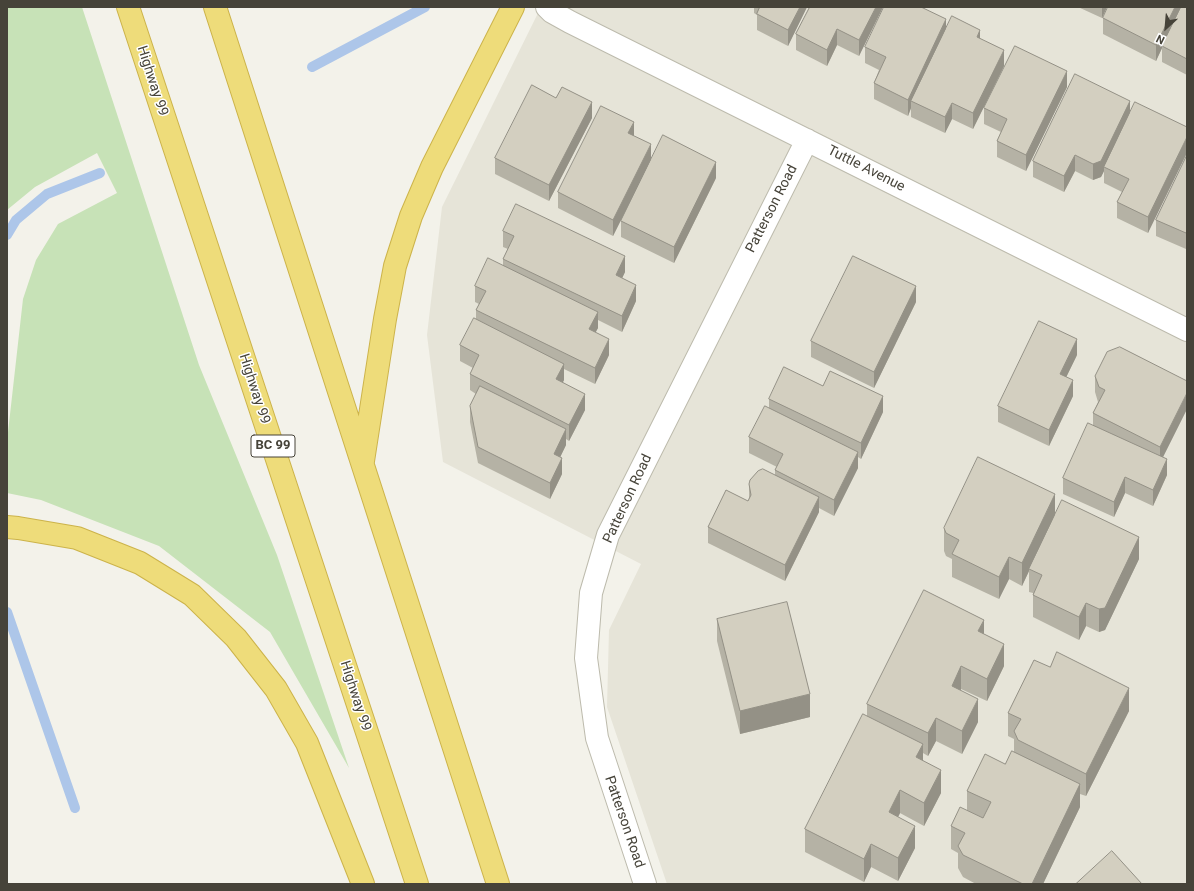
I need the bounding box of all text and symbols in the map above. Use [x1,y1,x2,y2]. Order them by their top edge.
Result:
north arrow [1146,8,1186,48]
text: N [1154,32,1167,47]
street label: Highway 99 [133,44,171,118]
street label: Tuttle Avenue [824,142,908,196]
street label: Patterson Road [743,162,801,256]
street label: Highway 99 [235,352,273,426]
road number: BC 99 [251,435,295,457]
street label: Patterson Road [600,452,656,546]
street label: Highway 99 [336,659,374,733]
street label: Patterson Road [600,774,648,870]

